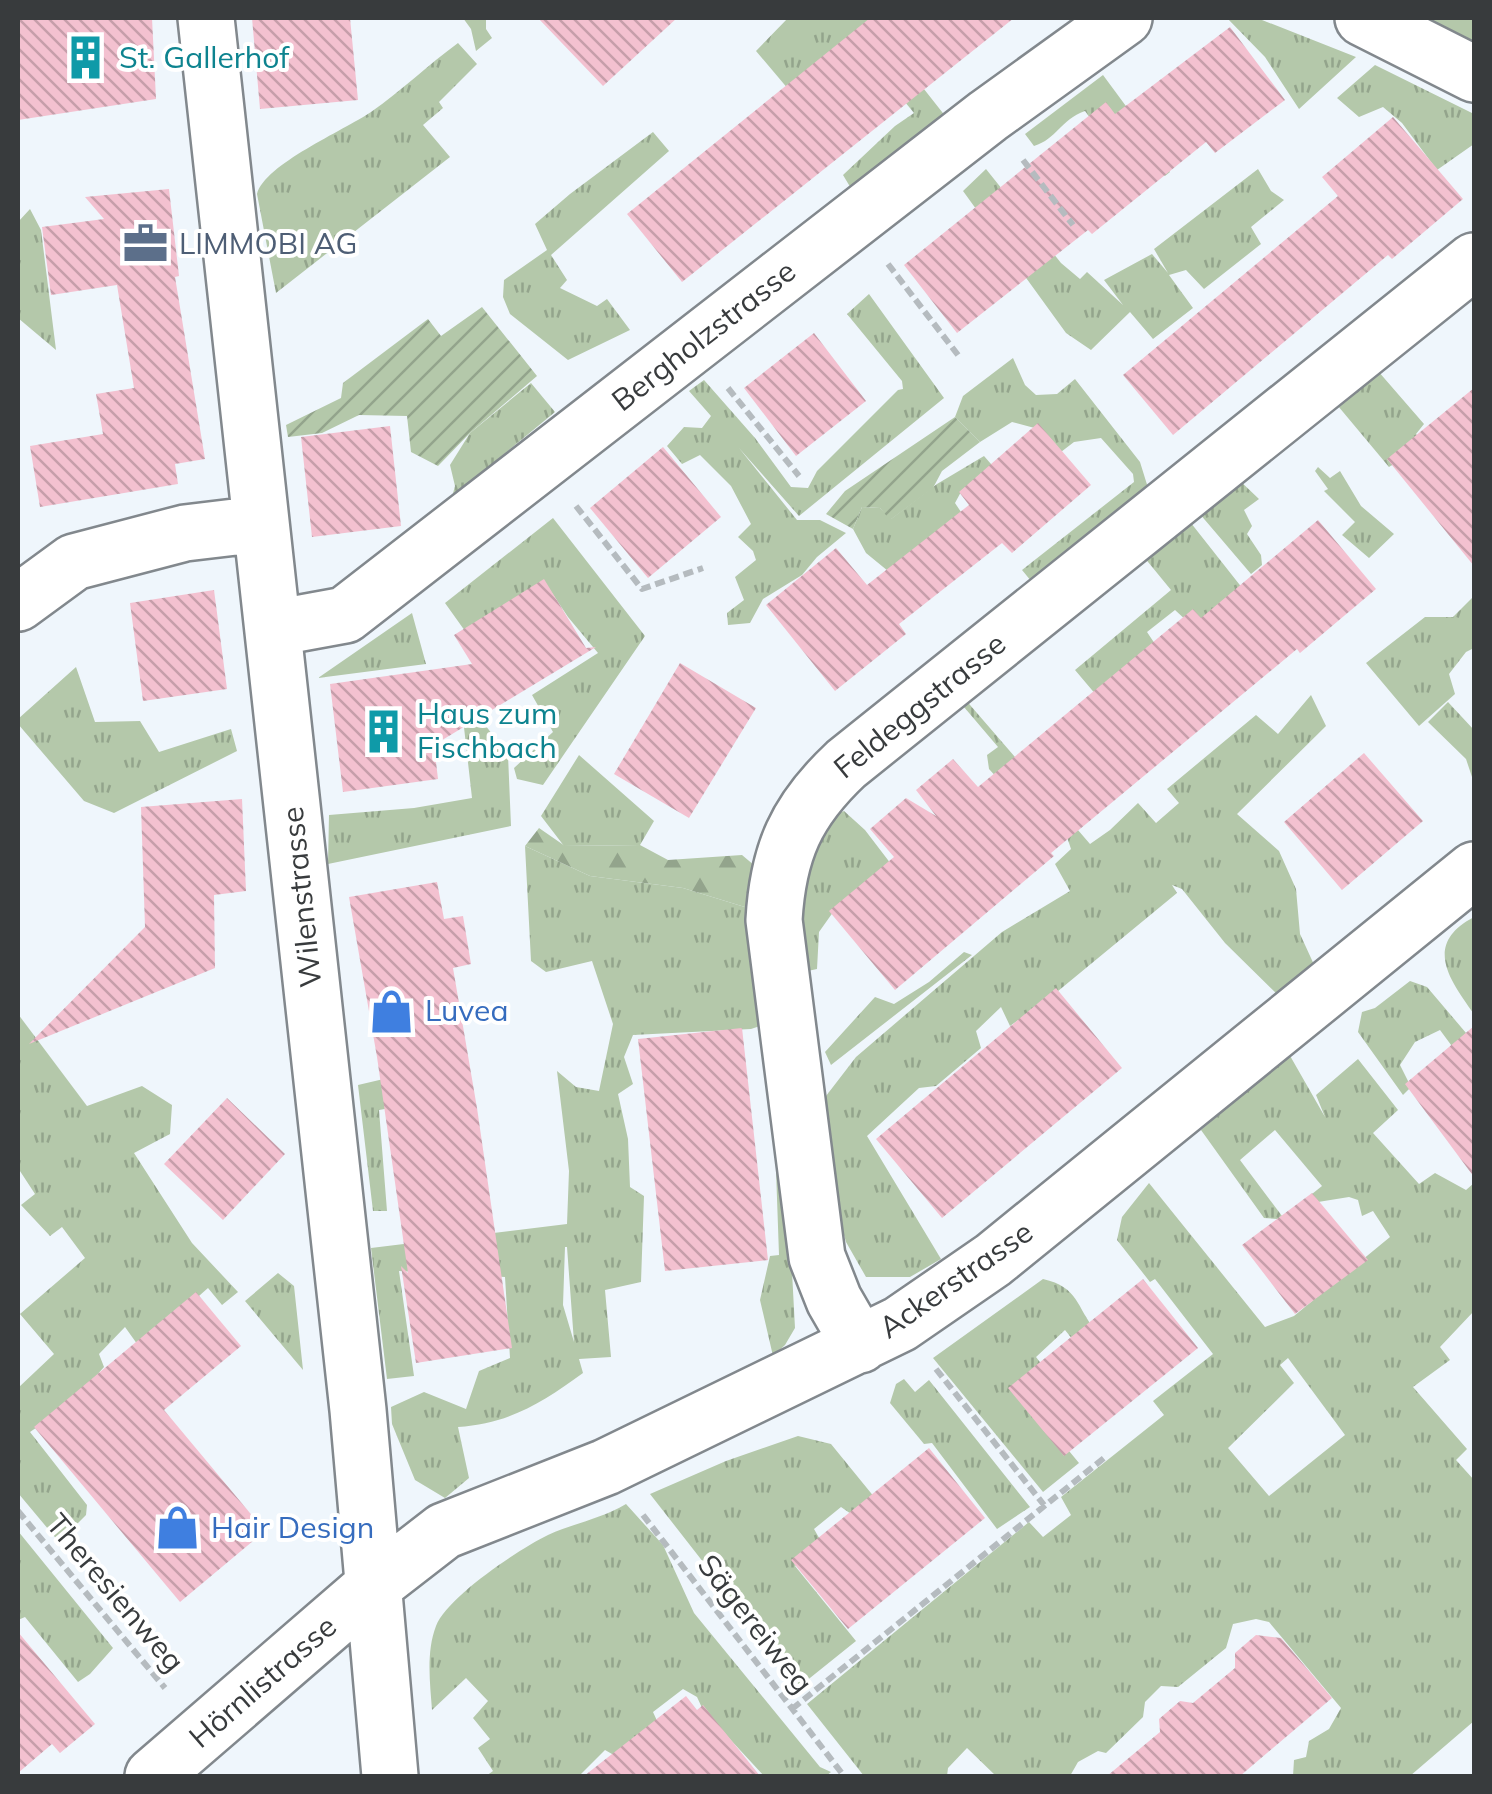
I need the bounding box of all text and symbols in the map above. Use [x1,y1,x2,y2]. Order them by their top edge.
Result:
building icon: St. Gallerhof [62,34,110,82]
place label: St. Gallerhof [119,38,290,76]
office icon: LIMMOBI AG [122,220,170,268]
place label: LIMMOBI AG [179,224,357,262]
street label: Bergholzstrasse [604,252,803,419]
street label: Feldeggstrasse [826,624,1013,786]
place label: Haus zum Fischbach [417,694,557,766]
building icon: Haus zum Fischbach [360,707,408,755]
street label: Wilenstrasse [273,805,329,989]
shop icon: Luvea [368,987,416,1035]
place label: Luvea [425,991,508,1029]
street label: Ackerstrasse [871,1212,1040,1346]
shop icon: Hair Design [154,1504,202,1552]
street label: Theresienweg [39,1505,193,1679]
place label: Hair Design [211,1508,374,1546]
street label: Sägereiweg [690,1546,822,1700]
street label: Hörnlistrasse [181,1607,344,1756]

